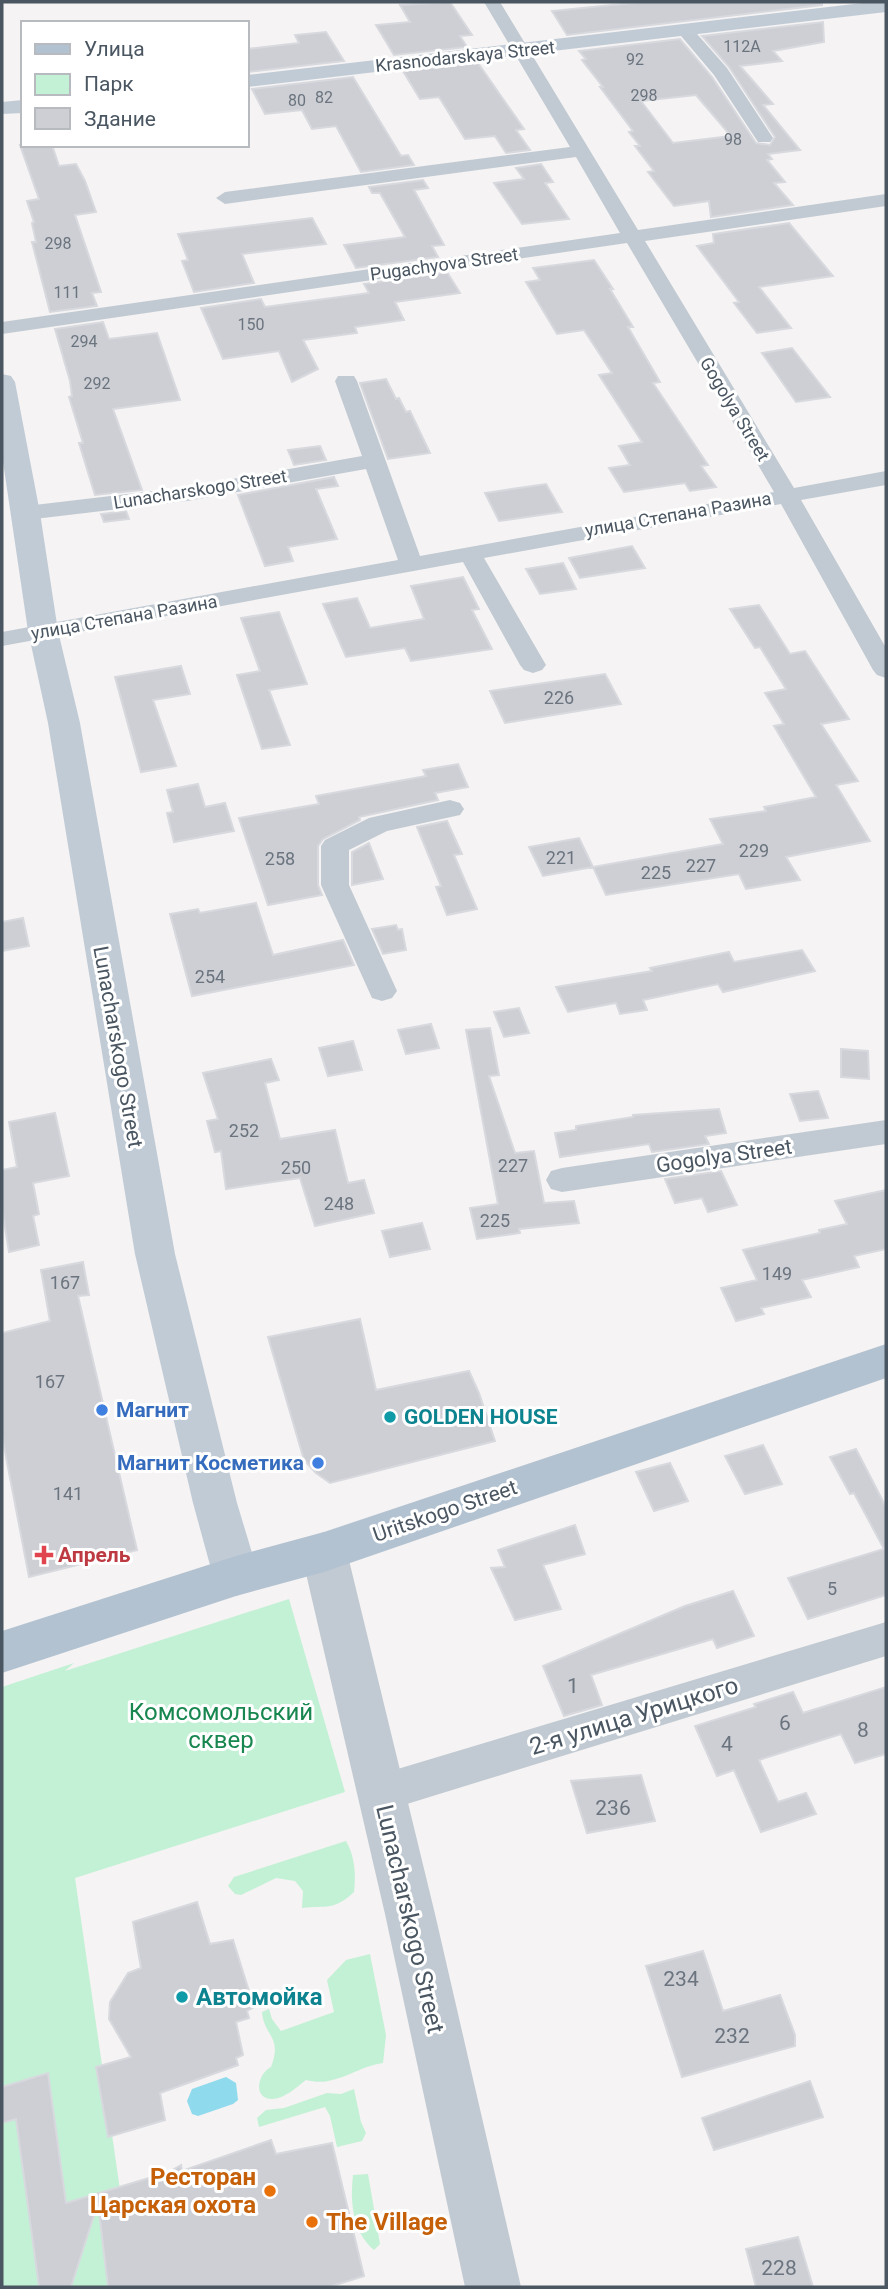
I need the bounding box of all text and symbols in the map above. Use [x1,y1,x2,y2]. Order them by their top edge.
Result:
legend [21,21,248,147]
street label: Krasnodarskaya Street [374,36,556,76]
text: Улица [84,37,145,61]
house number: 112А [723,37,761,56]
house number: 92 [626,50,644,69]
text: Парк [84,72,134,96]
house number: 298 [631,86,657,105]
house number: 82 [315,88,333,107]
house number: 80 [288,91,306,110]
text: Здание [84,107,156,131]
house number: 98 [724,130,742,149]
house number: 298 [45,234,71,253]
street label: Pugachyova Street [369,243,520,285]
house number: 111 [54,283,80,302]
house number: 150 [238,315,264,334]
house number: 294 [71,332,97,351]
street label: Gogolya Street [696,353,774,465]
house number: 292 [84,374,110,393]
street label: Lunacharskogo Street [112,465,288,513]
street label: улица Степана Разина [583,487,773,541]
street label: улица Степана Разина [29,590,219,644]
house number: 226 [544,687,574,708]
house number: 229 [739,840,769,861]
house number: 221 [546,847,576,868]
house number: 258 [265,848,295,869]
house number: 227 [686,855,716,876]
house number: 225 [641,862,671,883]
street label: Lunacharskogo Street [88,944,148,1150]
house number: 254 [195,966,225,987]
house number: 252 [229,1120,259,1141]
street label: Gogolya Street [655,1135,794,1177]
house number: 227 [498,1155,528,1176]
house number: 250 [281,1157,311,1178]
house number: 248 [324,1193,354,1214]
house number: 225 [480,1210,510,1231]
house number: 149 [762,1263,792,1284]
house number: 167 [50,1272,80,1293]
house number: 167 [35,1371,65,1392]
place label: Магнит [116,1398,189,1422]
marker: Магнит [94,1402,110,1418]
place label: GOLDEN HOUSE [404,1405,558,1429]
marker: GOLDEN HOUSE [382,1409,398,1425]
place label: Магнит Косметика [117,1451,304,1475]
marker: Магнит Косметика [310,1455,326,1471]
street label: Uritskogo Street [370,1475,520,1547]
house number: 141 [53,1483,83,1504]
place label: Апрель [58,1543,131,1567]
marker: Апрель [36,1547,52,1563]
house number: 5 [827,1578,837,1599]
street label: 2-я улица Урицкого [526,1671,742,1761]
house number: 1 [567,1674,579,1698]
park label: Комсомольский сквер [129,1698,313,1754]
house number: 6 [779,1711,791,1735]
house number: 8 [857,1718,869,1742]
house number: 4 [721,1732,733,1756]
house number: 236 [595,1796,631,1820]
street label: Lunacharskogo Street [370,1802,450,2036]
house number: 234 [663,1967,699,1991]
place label: Автомойка [196,1983,323,2011]
marker: Автомойка [174,1989,190,2005]
house number: 232 [714,2024,750,2048]
place label: Ресторан Царская охота [90,2163,256,2219]
marker: Ресторан Царская охота [262,2183,278,2199]
place label: The Village [326,2208,448,2236]
marker: The Village [304,2214,320,2230]
house number: 228 [761,2256,797,2280]

